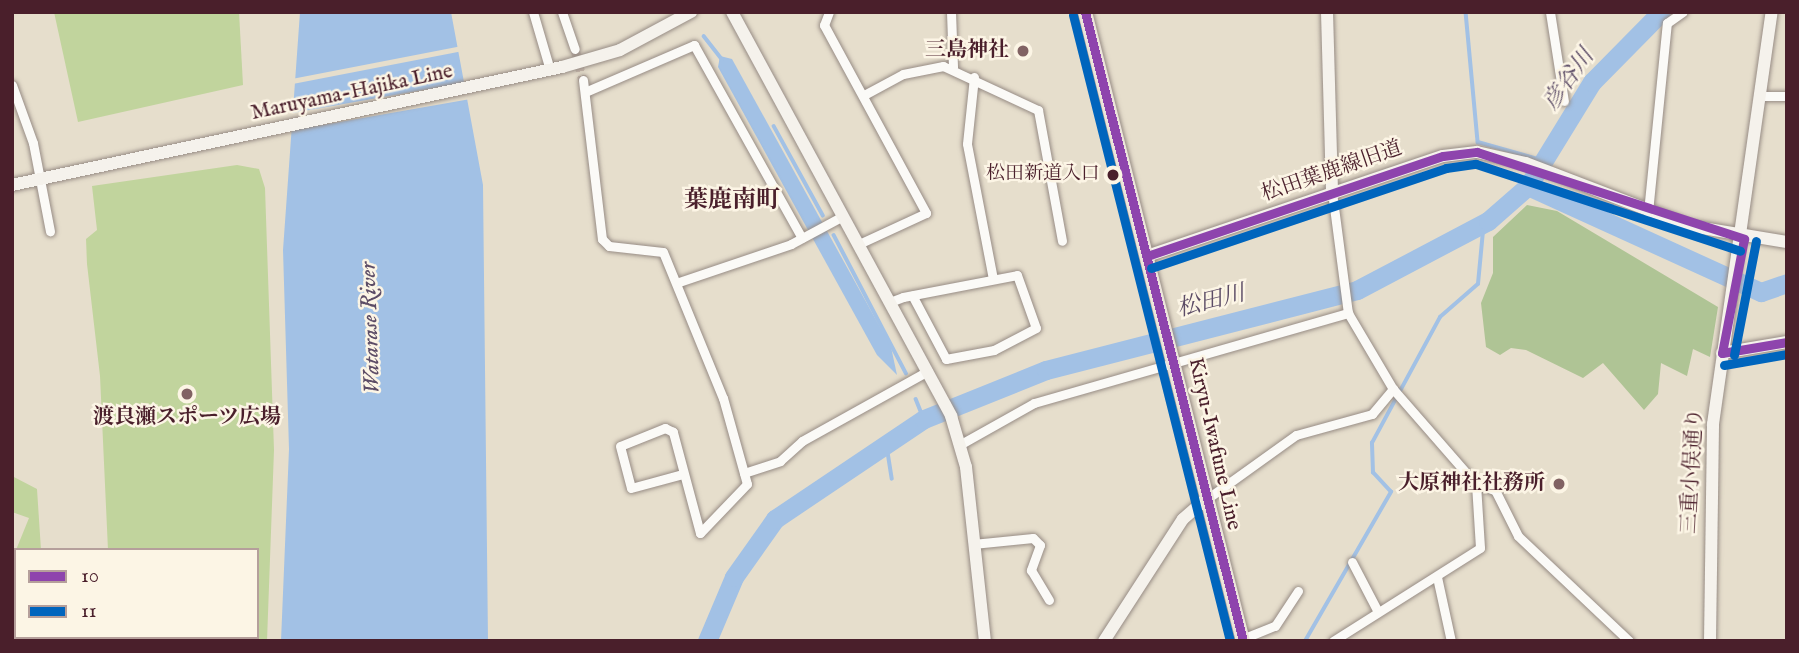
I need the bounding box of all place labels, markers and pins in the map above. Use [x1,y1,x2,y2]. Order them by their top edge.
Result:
place label: 三島神社 [925,38,1009,64]
marker: 三島神社 [1015,43,1031,59]
place label: 松田新道入口 [986,164,1100,186]
marker: 松田新道入口 [1106,168,1120,182]
marker: 渡良瀬スポーツ広場 [179,386,195,402]
place label: 渡良瀬スポーツ広場 [93,405,281,431]
place label: 大原神社社務所 [1398,471,1545,497]
marker: 大原神社社務所 [1551,476,1567,492]

